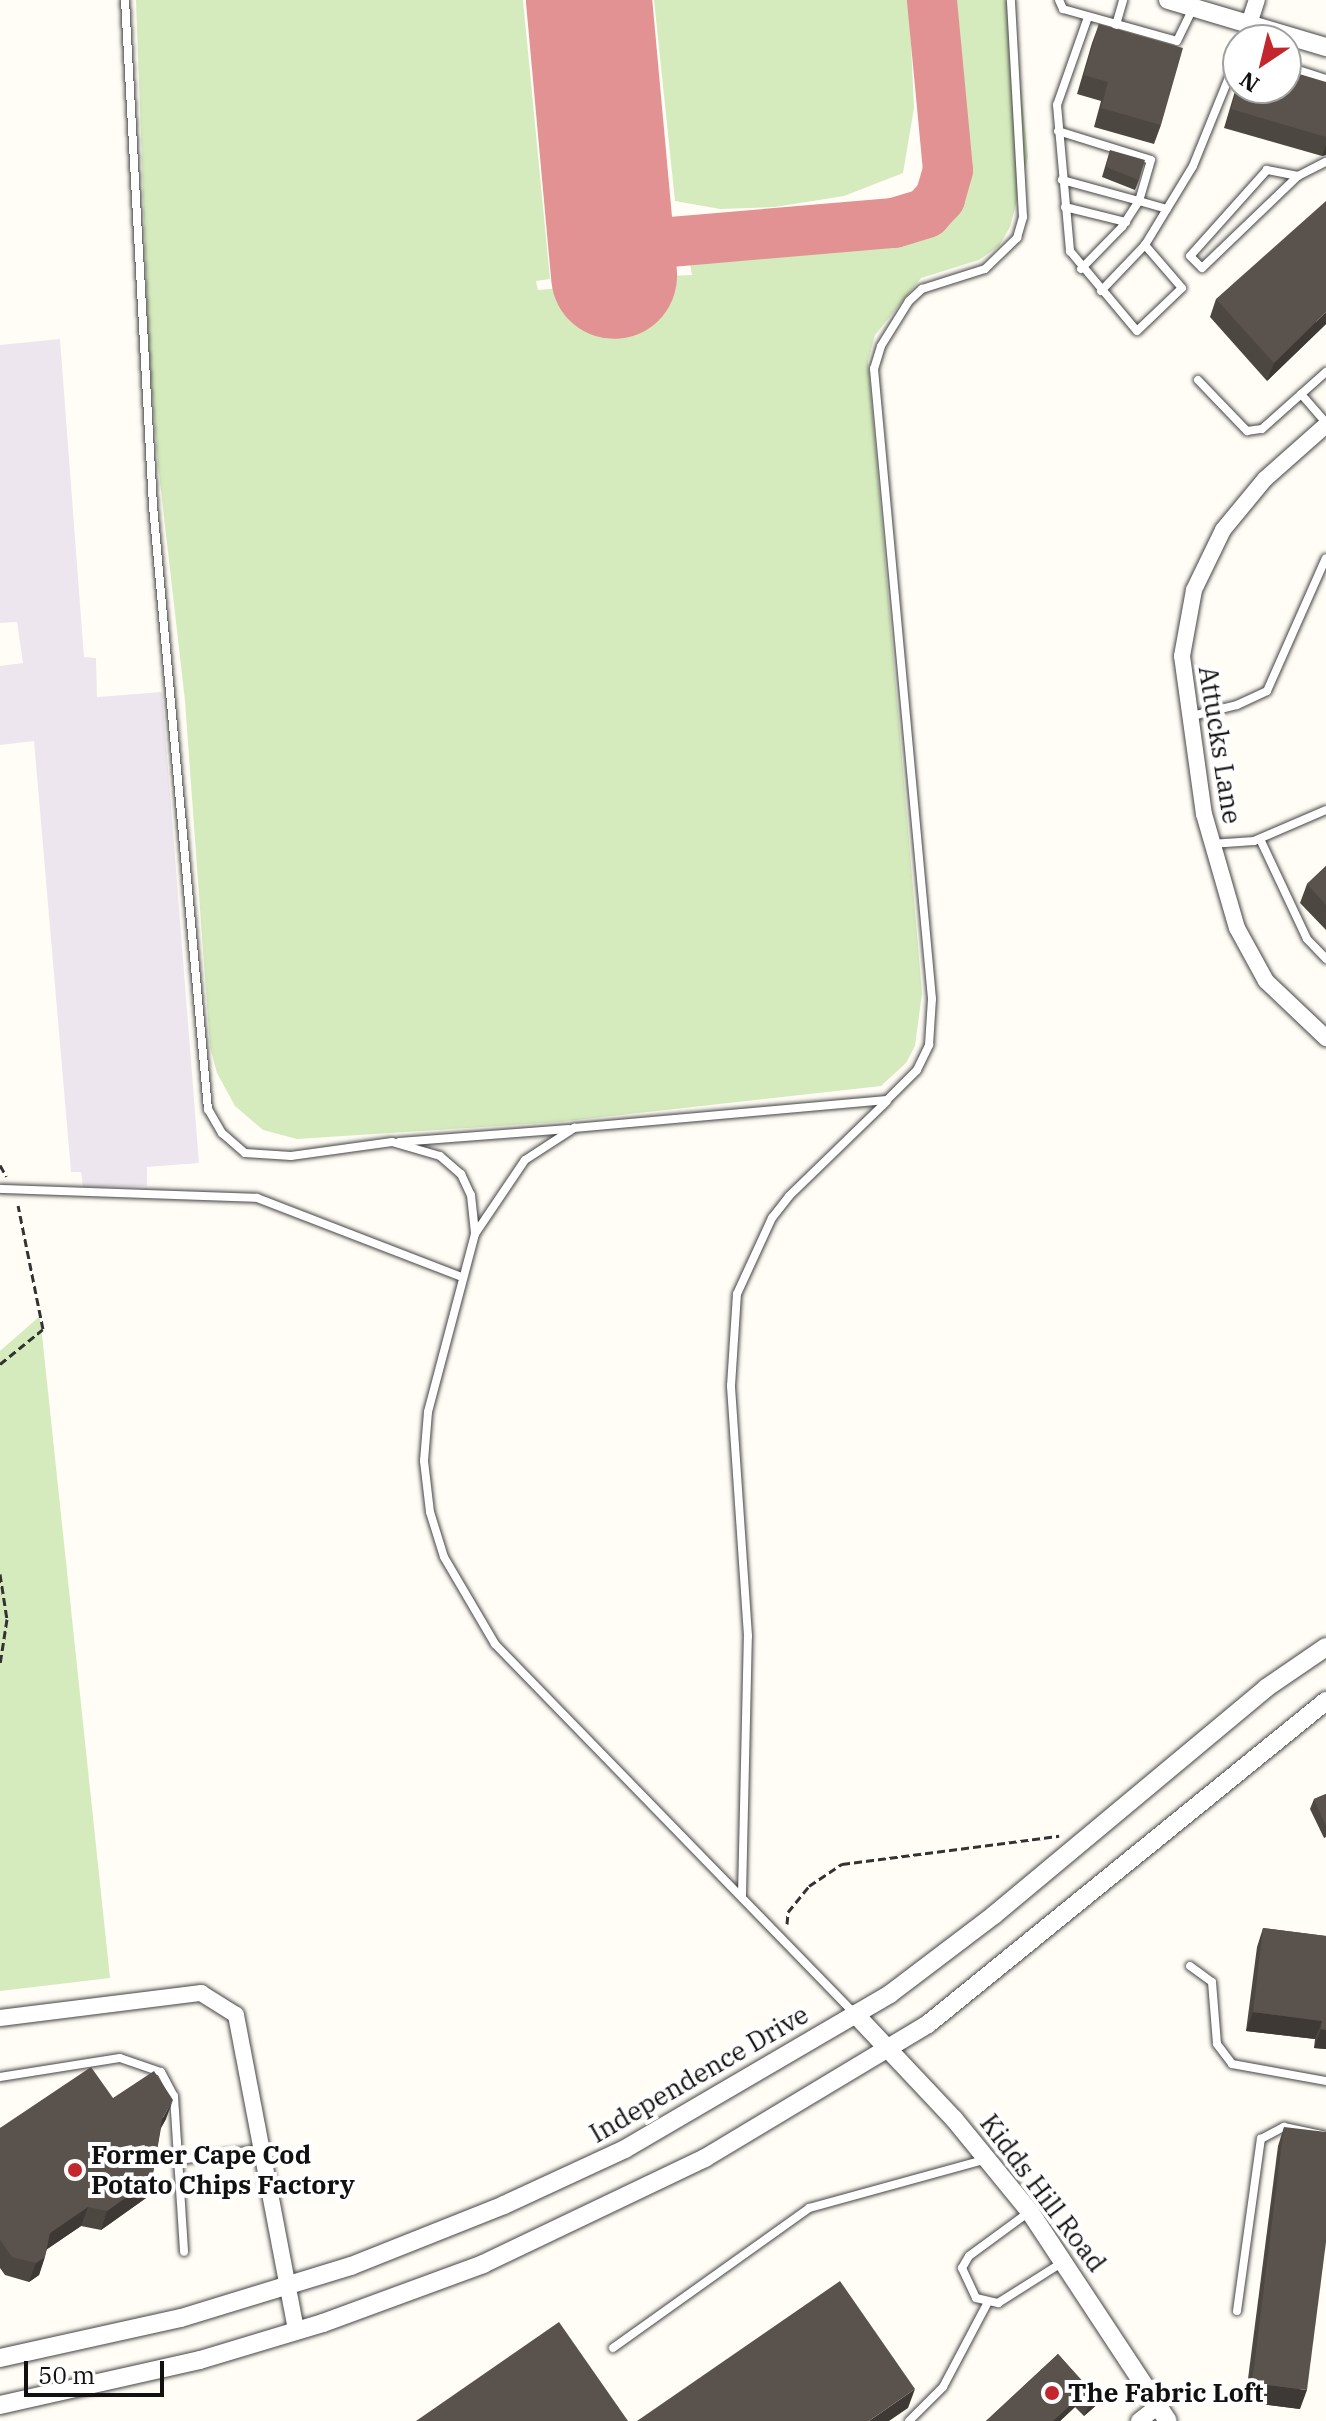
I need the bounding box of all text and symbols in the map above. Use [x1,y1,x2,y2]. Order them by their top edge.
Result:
north arrow [1222,24,1302,104]
text: N [1234,66,1265,99]
street label: Attucks Lane [1192,664,1248,826]
street label: Independence Drive [584,1999,814,2149]
street label: Kidds Hill Road [974,2108,1112,2278]
place label: Former Cape Cod Potato Chips Factory [91,2139,355,2200]
marker: Former Cape Cod Potato Chips Factory [66,2161,84,2179]
scale bar [28,2345,168,2395]
text: 50 m [38,2359,95,2391]
place label: The Fabric Loft [1068,2377,1264,2409]
marker: The Fabric Loft [1043,2384,1061,2402]

